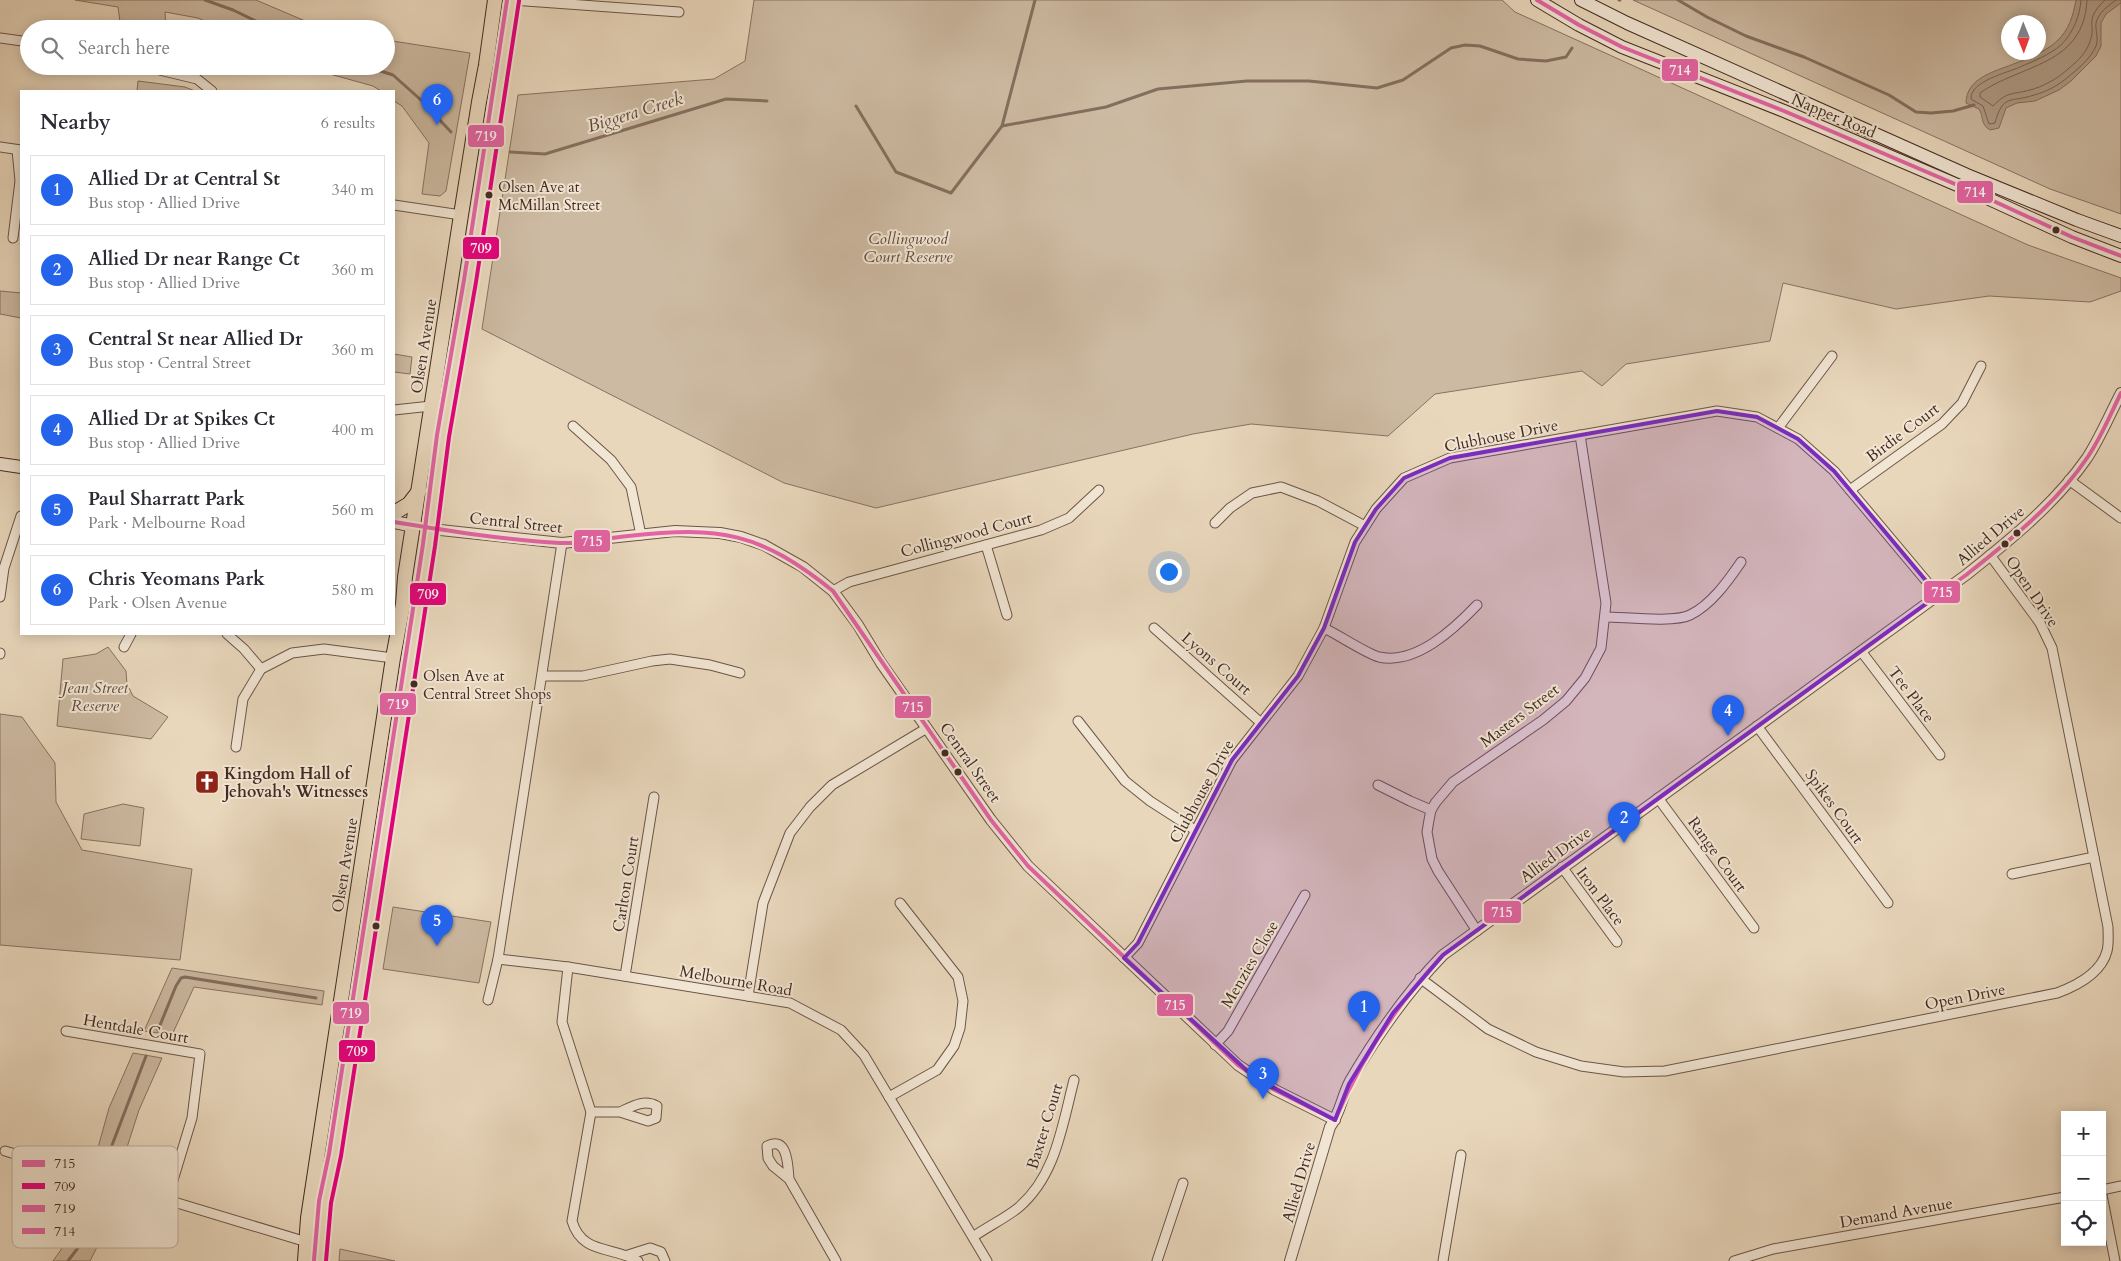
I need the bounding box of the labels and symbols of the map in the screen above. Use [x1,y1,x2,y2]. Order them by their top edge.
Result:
north arrow [2001,15,2046,60]
line badge: 714 [1661,58,1699,82]
text: 714 [1669,61,1691,80]
pin: 6 [421,84,453,125]
water label: Biggera Creek [584,86,686,139]
street label: Napper Road [1788,88,1880,144]
line badge: 719 [467,124,505,148]
text: 719 [475,127,497,146]
place label: Olsen Ave at McMillan Street [498,177,600,215]
line badge: 714 [1956,180,1994,204]
text: 714 [1964,183,1986,202]
marker: Olsen Ave at McMillan Street [484,190,494,200]
unlabelled marker [2051,225,2061,235]
park label: Collingwood Court Reserve [863,228,953,268]
line badge: 709 [462,236,500,260]
text: 709 [470,239,492,258]
street label: Olsen Avenue [406,297,442,395]
street label: Birdie Court [1862,398,1944,468]
street label: Clubhouse Drive [1442,414,1560,458]
street label: Allied Drive [1952,501,2029,571]
street label: Central Street [468,507,563,539]
street label: Collingwood Court [898,507,1034,563]
unlabelled marker [2012,528,2022,538]
line badge: 715 [573,529,611,553]
text: 715 [581,532,603,551]
unlabelled marker [2000,539,2010,549]
street label: Open Drive [2000,552,2064,632]
your location [1156,559,1182,585]
line badge: 715 [1923,580,1961,604]
line badge: 709 [409,582,447,606]
text: 715 [1931,583,1953,602]
text: 709 [417,585,439,604]
street label: Lyons Court [1177,627,1256,700]
street label: Tee Place [1883,662,1940,727]
place label: Olsen Ave at Central Street Shops [423,666,551,704]
park label: Jean Street Reserve [58,677,128,717]
marker: Olsen Ave at Central Street Shops [409,679,419,689]
street label: Masters Street [1476,679,1564,753]
line badge: 719 [379,692,417,716]
text: 719 [387,695,409,714]
line badge: 715 [894,695,932,719]
pin: 4 [1712,695,1744,736]
text: 715 [902,698,924,717]
street label: Central Street [934,718,1006,807]
street label: Clubhouse Drive [1164,736,1239,847]
unlabelled marker [940,748,950,758]
place label: Kingdom Hall of Jehovah's Witnesses [222,763,368,803]
street label: Spikes Court [1800,765,1869,848]
unlabelled marker [953,767,963,777]
church icon: Kingdom Hall of Jehovah's Witnesses [194,769,220,795]
pin: 2 [1608,802,1640,843]
street label: Range Court [1682,812,1752,897]
street label: Olsen Avenue [327,816,363,914]
street label: Allied Drive [1516,822,1596,888]
street label: Carlton Court [608,835,644,934]
street label: Iron Place [1571,863,1630,931]
line badge: 715 [1483,900,1522,924]
text: 715 [1491,903,1513,922]
pin: 5 [421,905,453,946]
street label: Menzies Close [1216,917,1284,1012]
unlabelled marker [371,921,381,931]
street label: Melbourne Road [678,960,794,1002]
street label: Open Drive [1923,978,2007,1016]
pin: 1 [1348,991,1380,1032]
line badge: 715 [1156,993,1194,1017]
text: 715 [1164,996,1186,1015]
line badge: 719 [332,1001,370,1025]
text: 719 [340,1004,362,1023]
street label: Hentdale Court [82,1009,190,1049]
line badge: 709 [338,1039,376,1063]
text: 709 [346,1042,368,1061]
pin: 3 [1247,1058,1279,1099]
street label: Baxter Court [1021,1081,1068,1172]
street label: Allied Drive [1277,1139,1321,1225]
legend [12,1146,178,1248]
text: 715 [54,1154,76,1173]
text: 709 [54,1177,76,1196]
street label: Demand Avenue [1838,1192,1954,1234]
text: 719 [54,1199,76,1218]
text: 714 [54,1222,76,1241]

